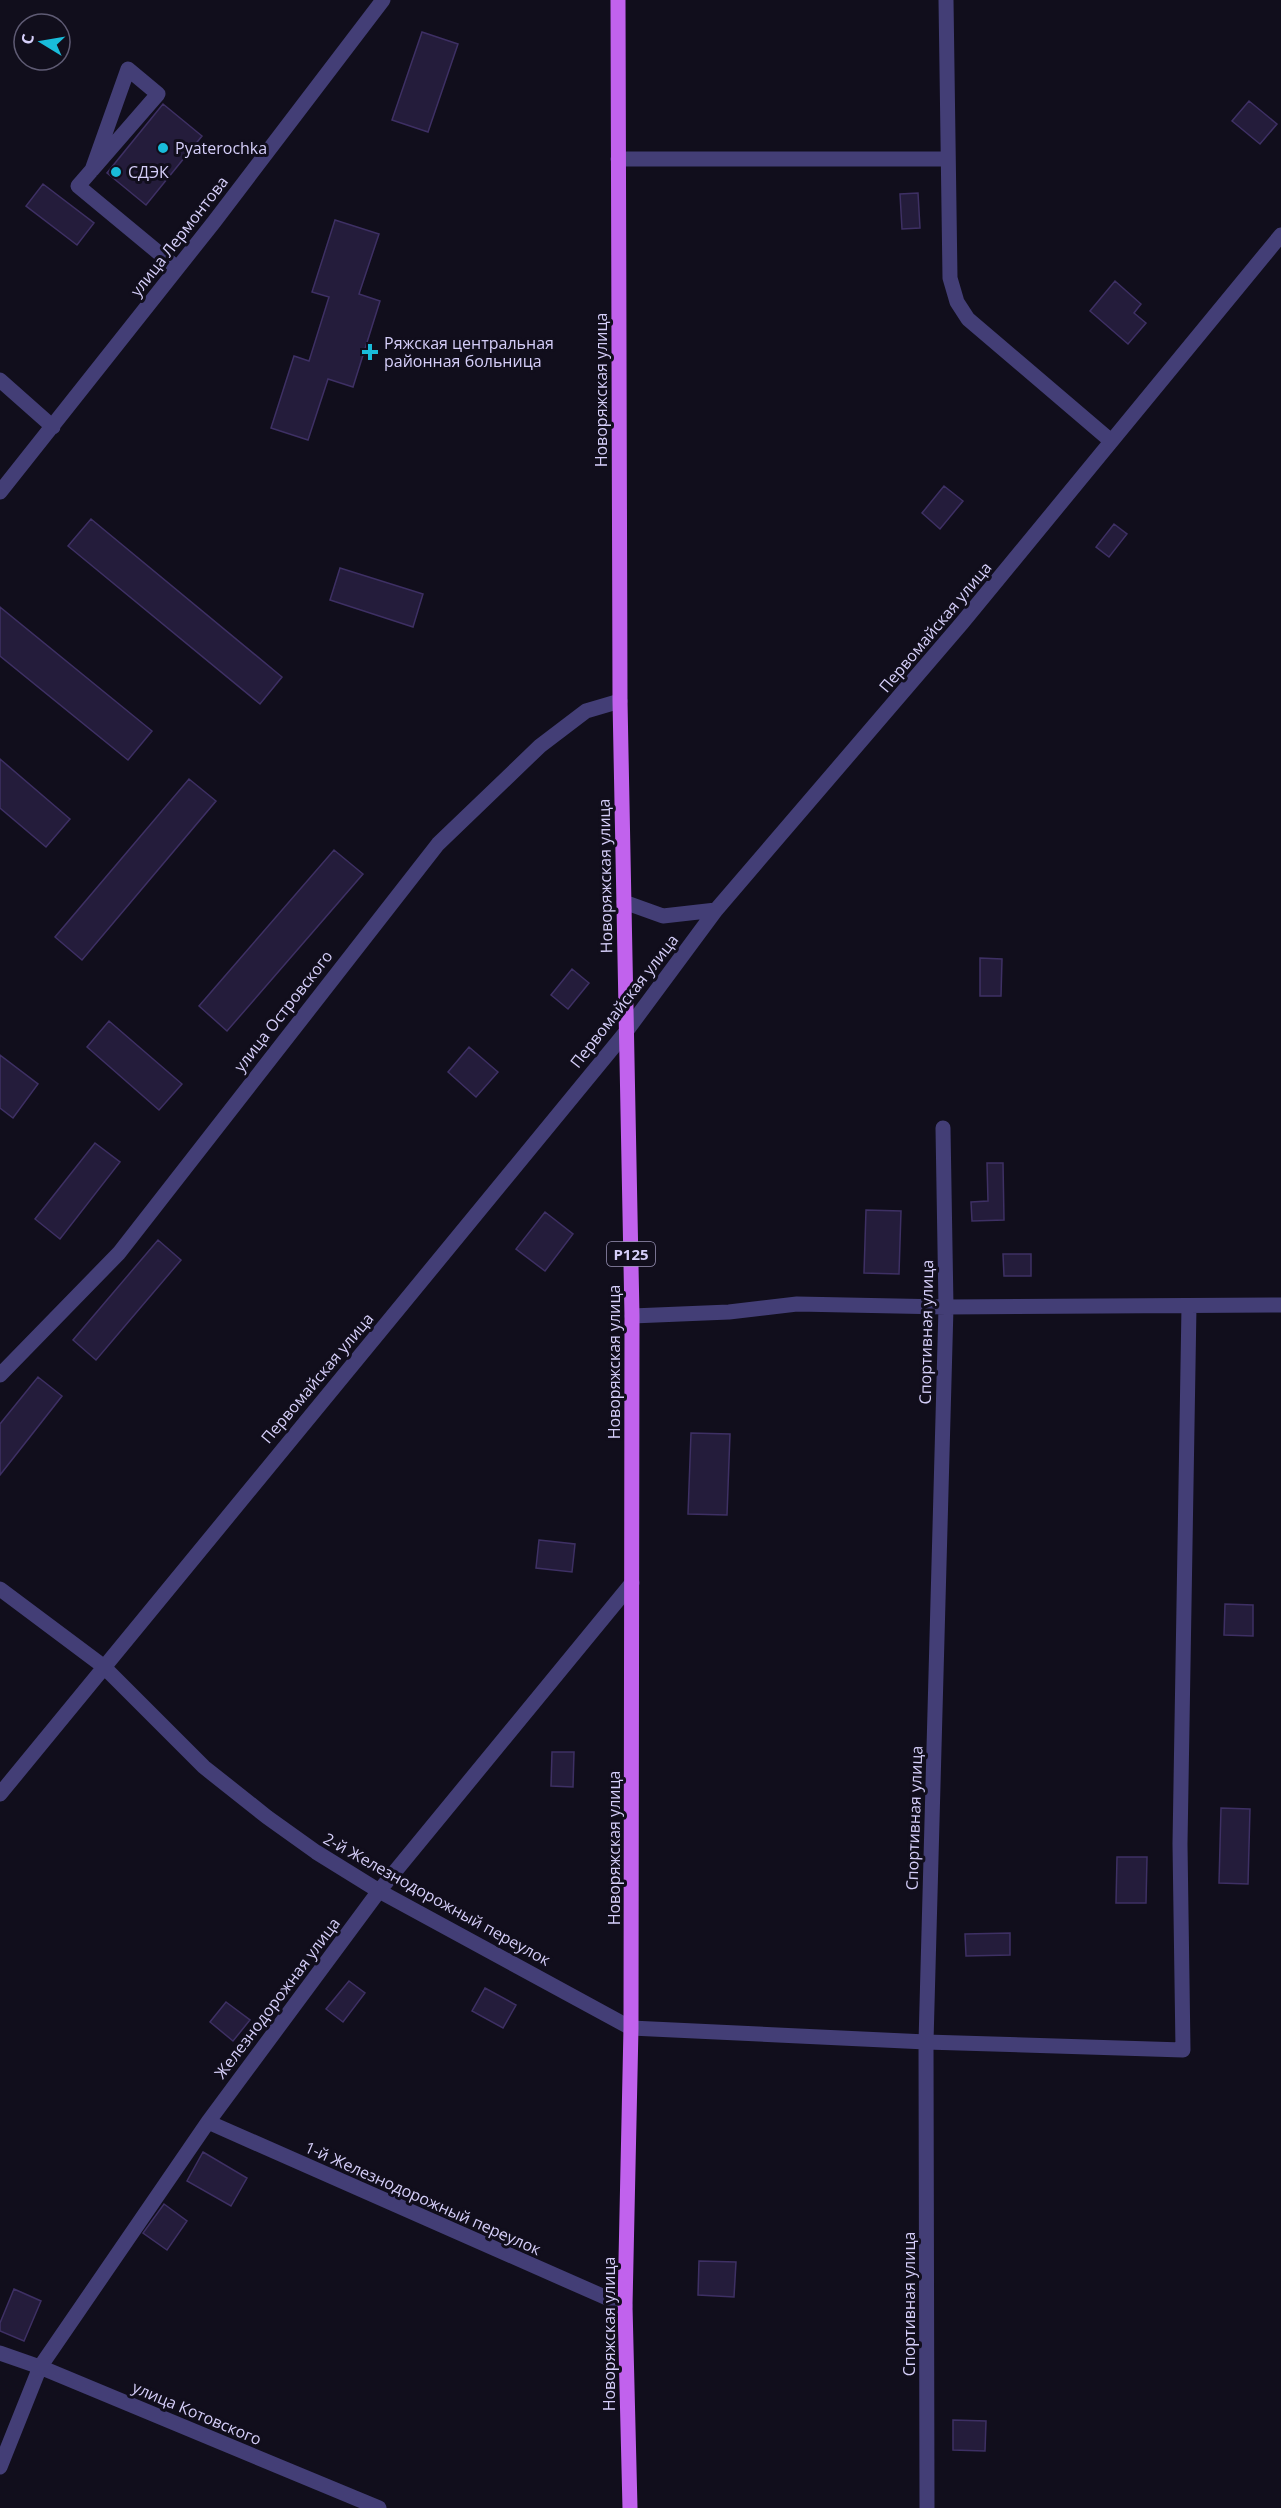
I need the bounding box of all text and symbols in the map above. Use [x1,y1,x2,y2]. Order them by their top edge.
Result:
north arrow [12,12,72,72]
text: С [16,32,39,46]
place label: Pyaterochka [175,137,267,159]
marker: Pyaterochka [156,141,170,155]
place label: СДЭК [128,161,169,183]
marker: СДЭК [109,165,123,179]
street label: улица Лермонтова [125,171,233,301]
street label: Новоряжская улица [590,313,612,467]
place label: Ряжская центральная районная больница [384,332,554,372]
marker: Ряжская центральная районная больница [361,343,379,361]
street label: Первомайская улица [874,557,996,697]
street label: Новоряжская улица [593,798,617,954]
street label: Первомайская улица [565,930,683,1072]
street label: улица Островского [229,946,337,1076]
road number: Р125 [607,1242,655,1266]
street label: Спортивная улица [914,1260,938,1404]
street label: Новоряжская улица [603,1285,625,1439]
street label: Первомайская улица [256,1308,378,1448]
street label: Спортивная улица [900,1745,928,1891]
street label: Новоряжская улица [603,1771,625,1925]
street label: 2-й Железнодорожный переулок [320,1827,555,1971]
street label: Железнодорожная улица [209,1913,345,2083]
street label: 1-й Железнодорожный переулок [302,2136,545,2260]
street label: Спортивная улица [898,2232,920,2376]
street label: Новоряжская улица [598,2257,620,2411]
street label: улица Котовского [129,2376,265,2450]

